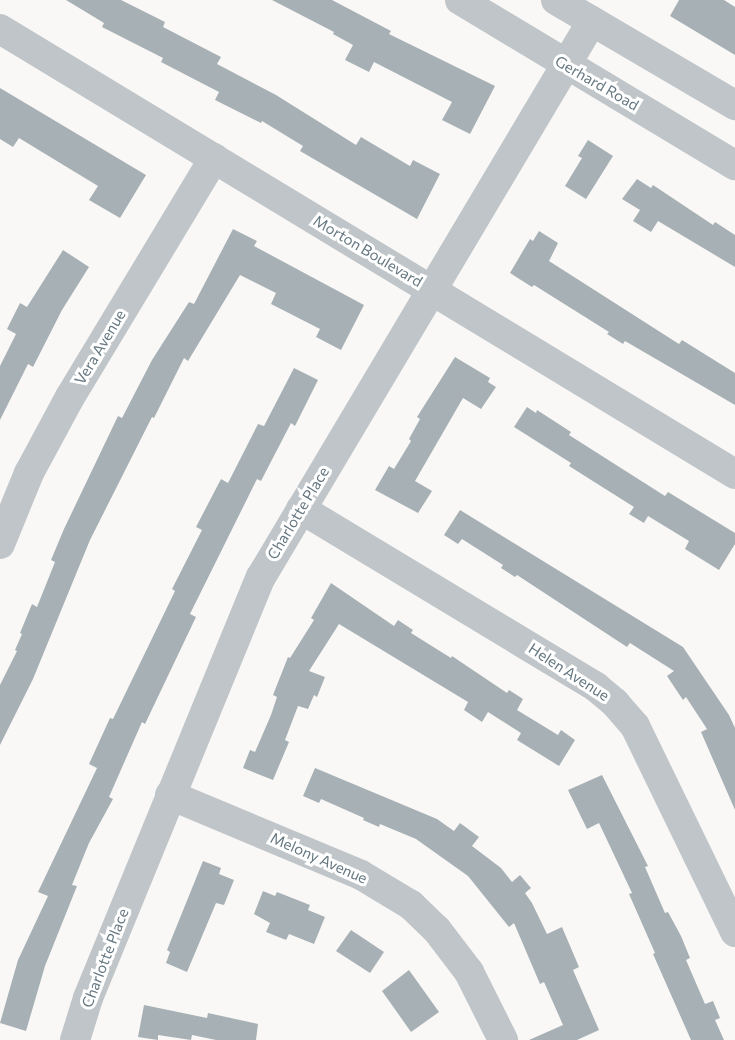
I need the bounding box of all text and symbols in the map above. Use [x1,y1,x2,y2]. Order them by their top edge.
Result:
street label: Gerhard Road [552,52,642,114]
street label: Morton Boulevard [310,211,426,291]
street label: Vera Avenue [71,306,129,388]
street label: Charlotte Place [263,463,333,563]
street label: Helen Avenue [525,639,613,705]
street label: Melony Avenue [268,829,370,887]
street label: Charlotte Place [78,906,132,1010]

